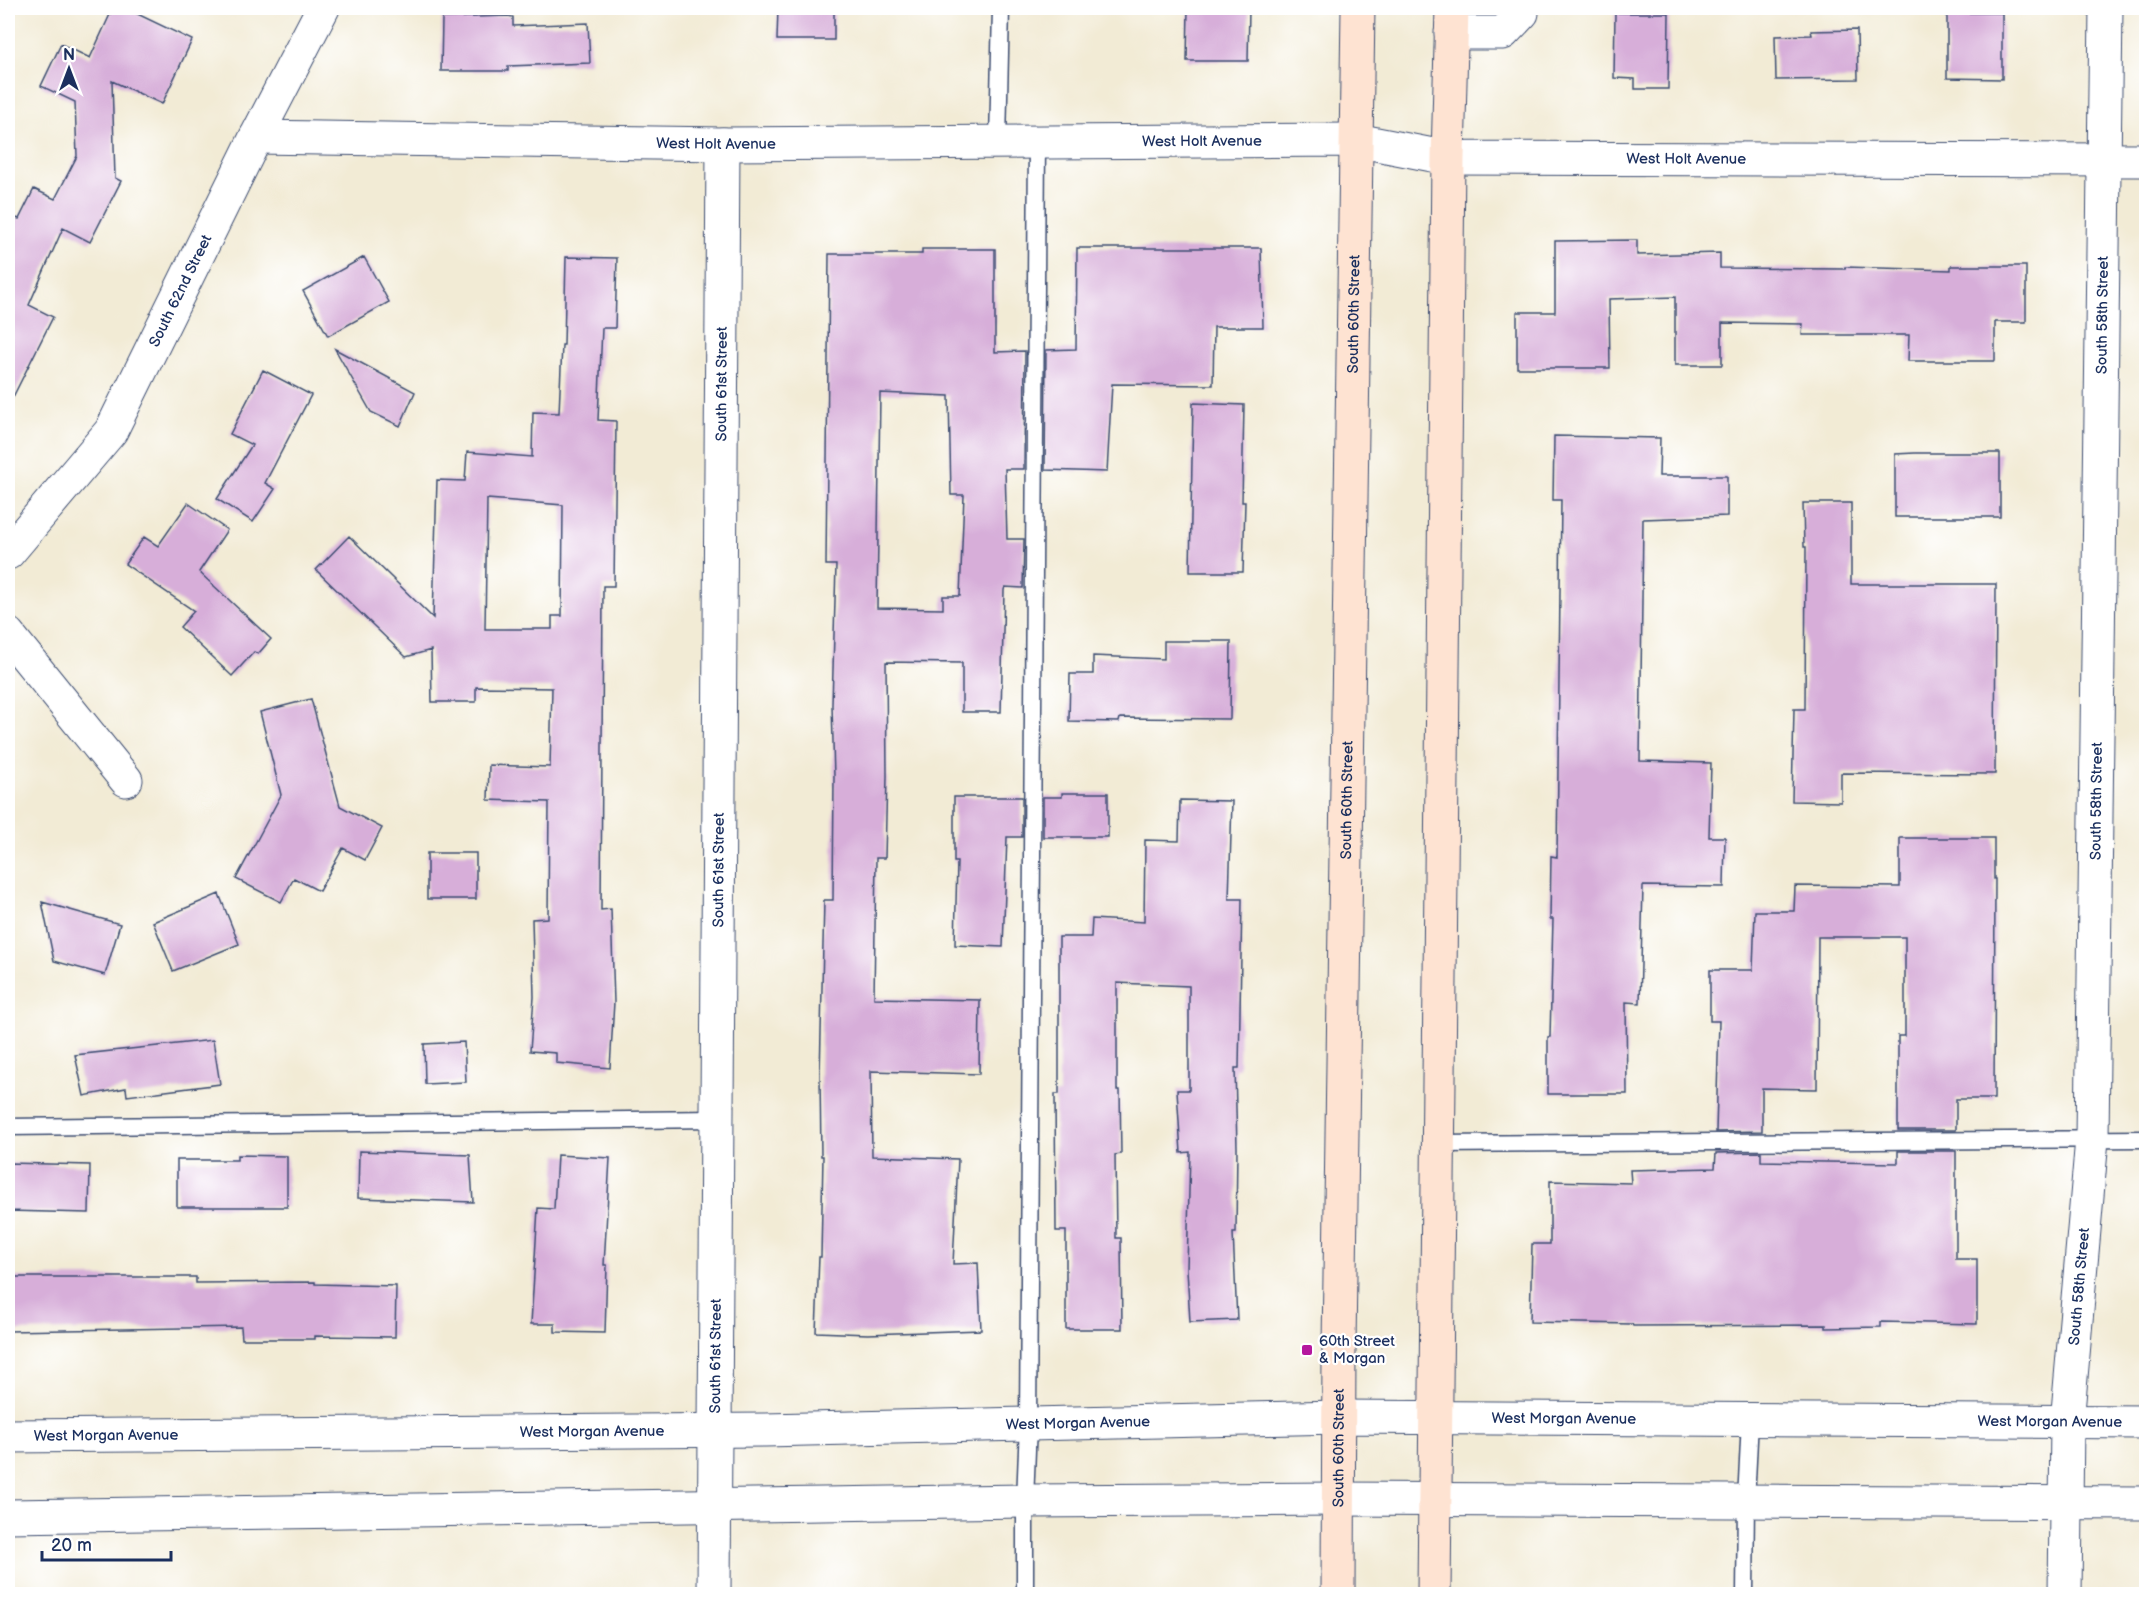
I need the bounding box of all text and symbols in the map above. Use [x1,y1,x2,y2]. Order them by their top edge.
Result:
north arrow [39,39,99,99]
text: N [63,46,75,65]
street label: West Holt Avenue [1142,131,1262,151]
street label: West Holt Avenue [656,133,776,154]
street label: West Holt Avenue [1626,149,1746,168]
street label: South 62nd Street [144,231,216,350]
street label: South 60th Street [1343,254,1364,374]
street label: South 58th Street [2092,256,2112,374]
street label: South 61st Street [712,326,731,441]
street label: South 60th Street [1336,740,1357,860]
street label: South 58th Street [2086,742,2106,860]
street label: South 61st Street [709,812,728,927]
street label: South 58th Street [2064,1227,2094,1346]
street label: South 61st Street [706,1298,725,1413]
place label: 60th Street & Morgan [1319,1332,1395,1368]
marker: 60th Street & Morgan [1300,1343,1314,1357]
street label: South 60th Street [1329,1388,1348,1507]
street label: West Morgan Avenue [1491,1408,1636,1428]
street label: West Morgan Avenue [1977,1411,2122,1431]
street label: West Morgan Avenue [1005,1412,1150,1434]
street label: West Morgan Avenue [520,1421,664,1441]
street label: West Morgan Avenue [34,1425,178,1445]
scale bar [42,1524,171,1562]
text: 20 m [51,1535,92,1556]

